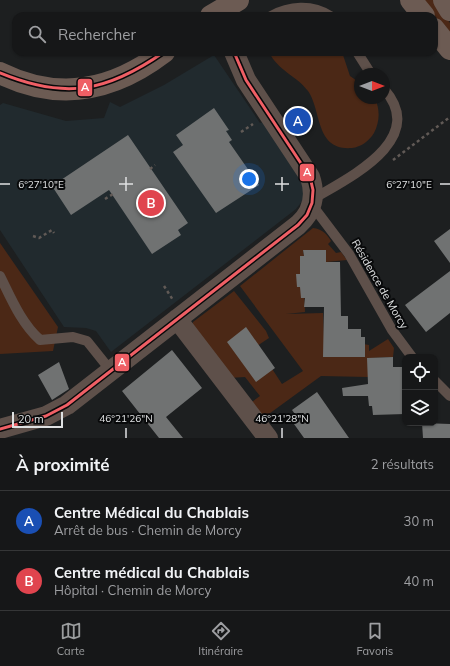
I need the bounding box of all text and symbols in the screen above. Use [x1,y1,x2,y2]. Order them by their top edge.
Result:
search box [12,12,438,56]
icon: search [26,23,48,45]
text: Rechercher [58,25,136,44]
north arrow [354,68,390,104]
line badge: A [77,78,93,97]
text: A [81,80,90,94]
pin: A [285,106,311,136]
line badge: A [299,163,315,182]
text: A [303,165,312,179]
your location [239,169,259,189]
text: 6°27'10"E [18,178,64,191]
text: 6°27'10"E [386,178,432,191]
pin: B [138,188,164,218]
street label: Résidence de Morcy [349,237,411,331]
line badge: A [114,353,130,372]
map controls [402,354,438,426]
button: locate [402,354,438,390]
text: A [118,355,127,369]
button: layers [402,390,438,426]
scale bar [12,410,63,429]
text: 20 m [18,412,44,426]
text: 46°21'26"N [99,412,153,425]
text: 46°21'28"N [255,412,309,425]
text: À proximité [16,454,110,475]
text: 2 résultats [371,456,434,472]
text: Centre Médical du Chablais [54,503,249,522]
text: A [24,513,34,529]
text: 30 m [404,513,434,529]
text: Arrêt de bus · Chemin de Morcy [54,522,242,538]
text: Centre médical du Chablais [54,563,249,582]
text: B [25,573,33,589]
text: 40 m [404,573,434,589]
text: Hôpital · Chemin de Morcy [54,582,211,598]
tab: Carte [57,620,85,658]
tab: Itinéraire [198,620,243,658]
tab: Favoris [357,620,393,658]

